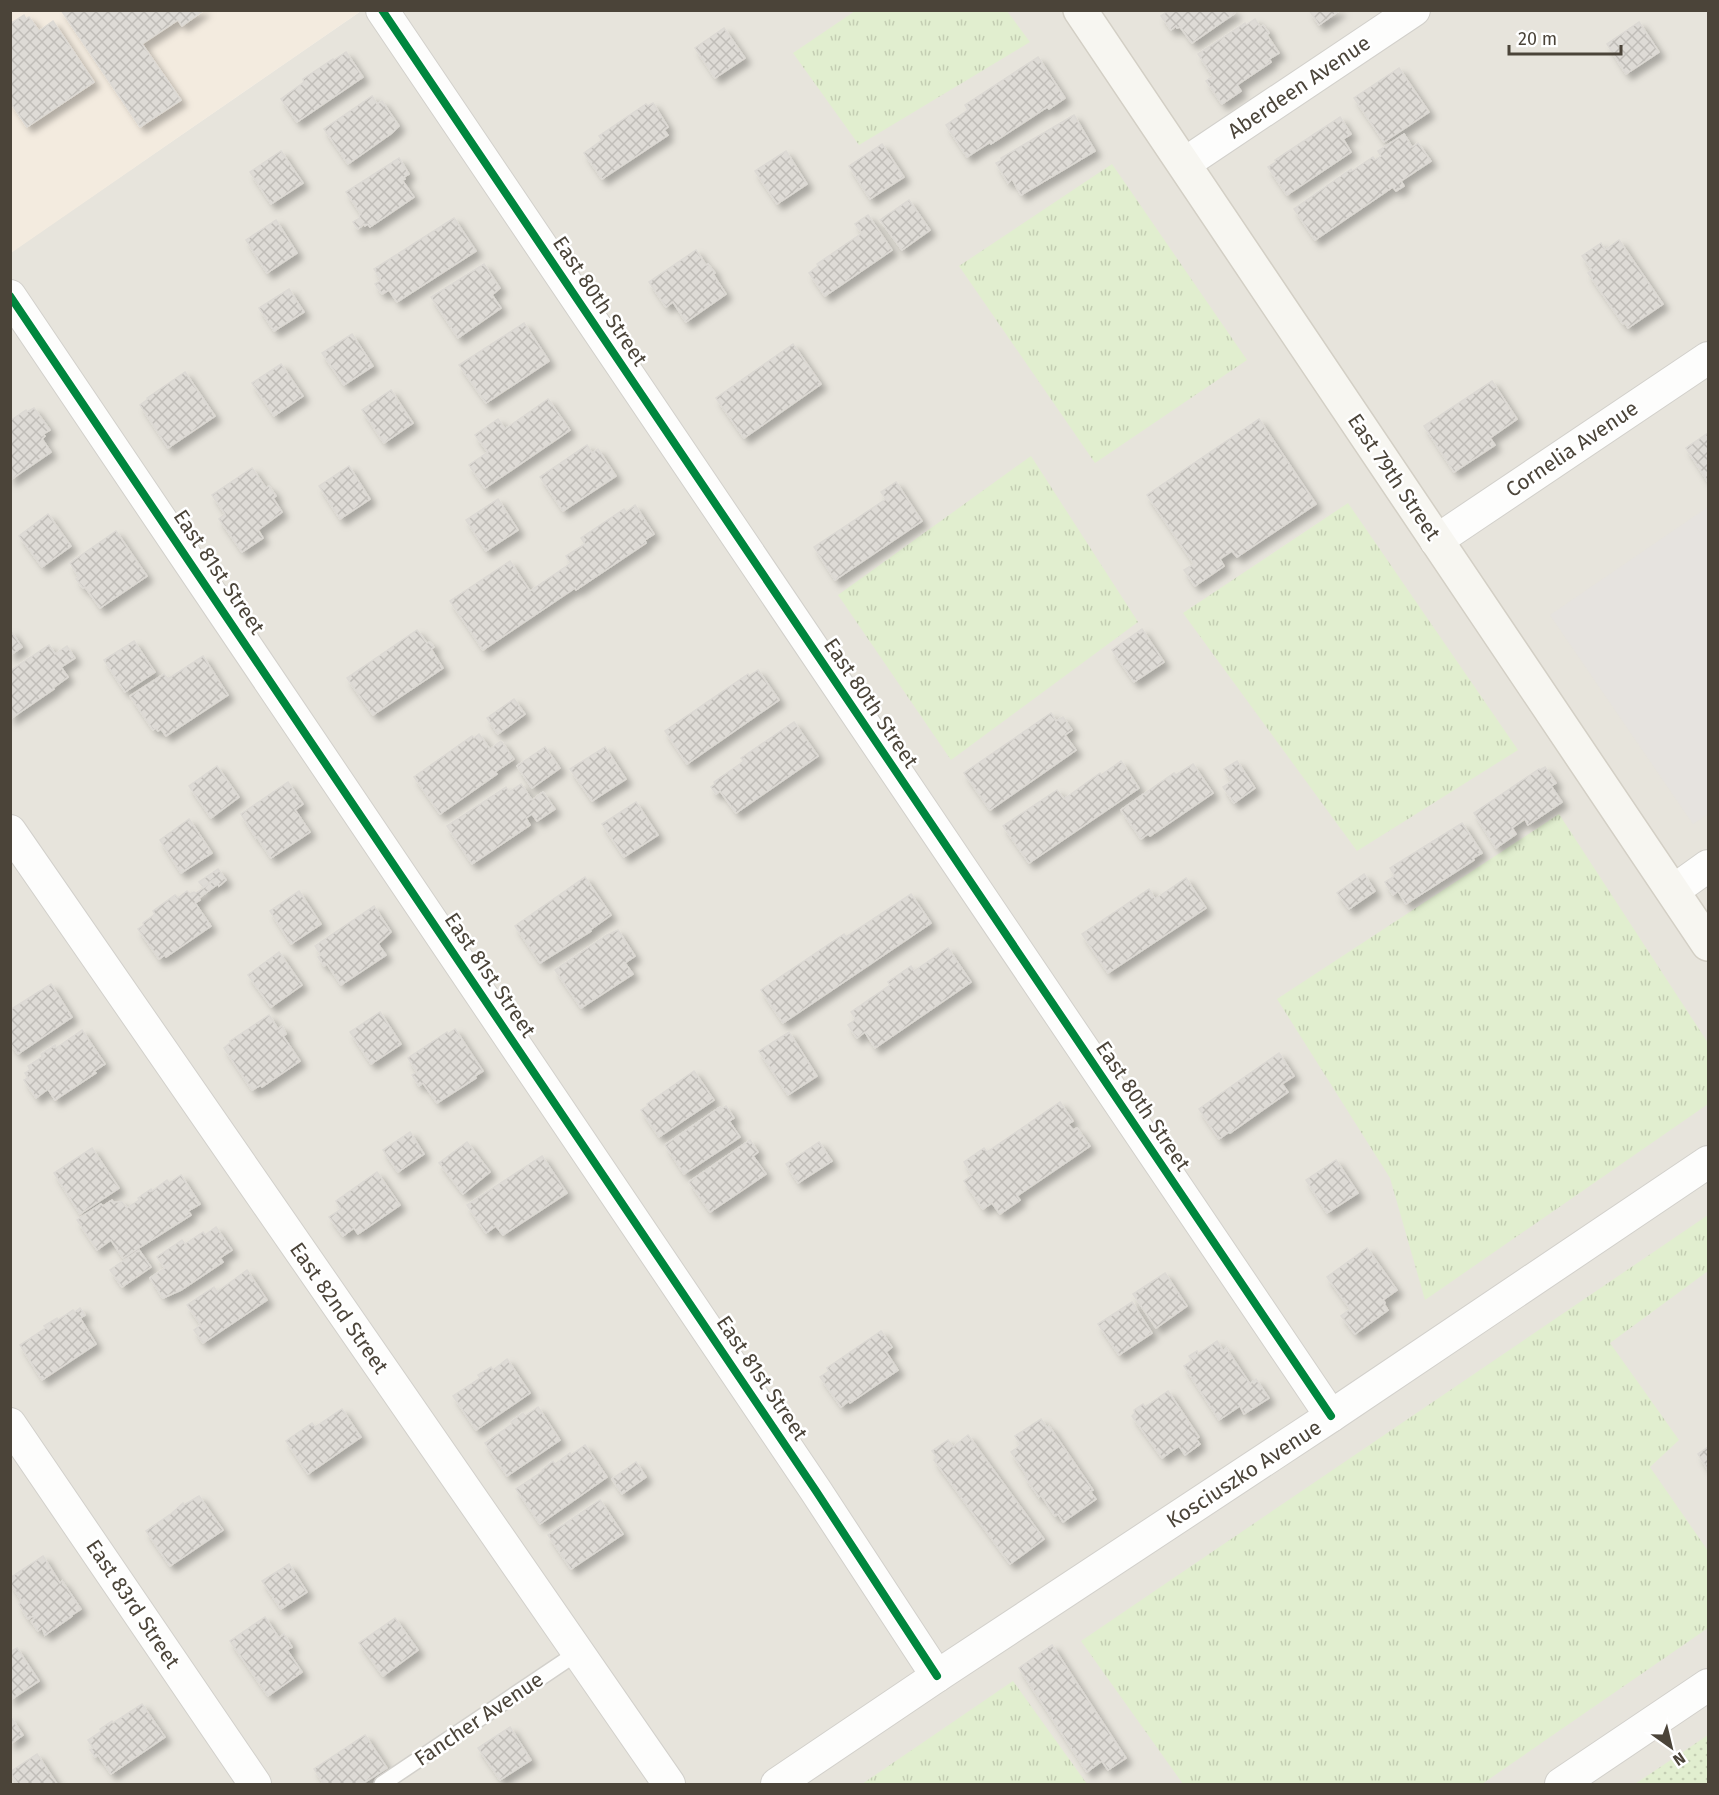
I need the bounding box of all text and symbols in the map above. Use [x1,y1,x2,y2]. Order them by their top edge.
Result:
scale bar [1509,18,1622,56]
text: 20 m [1518,28,1557,50]
street label: Aberdeen Avenue [1223,30,1375,144]
street label: East 80th Street [547,231,653,371]
street label: Cornelia Avenue [1501,395,1643,503]
street label: East 79th Street [1342,409,1446,546]
street label: East 81st Street [168,505,271,640]
street label: East 80th Street [818,633,924,773]
street label: East 81st Street [439,908,542,1043]
street label: East 80th Street [1090,1036,1196,1176]
street label: East 82nd Street [284,1237,394,1379]
street label: East 81st Street [711,1311,814,1446]
street label: Kosciuszko Avenue [1162,1414,1326,1534]
street label: East 83rd Street [80,1535,186,1674]
street label: Fancher Avenue [410,1666,548,1772]
north arrow [1641,1717,1701,1777]
text: N [1669,1748,1689,1770]

